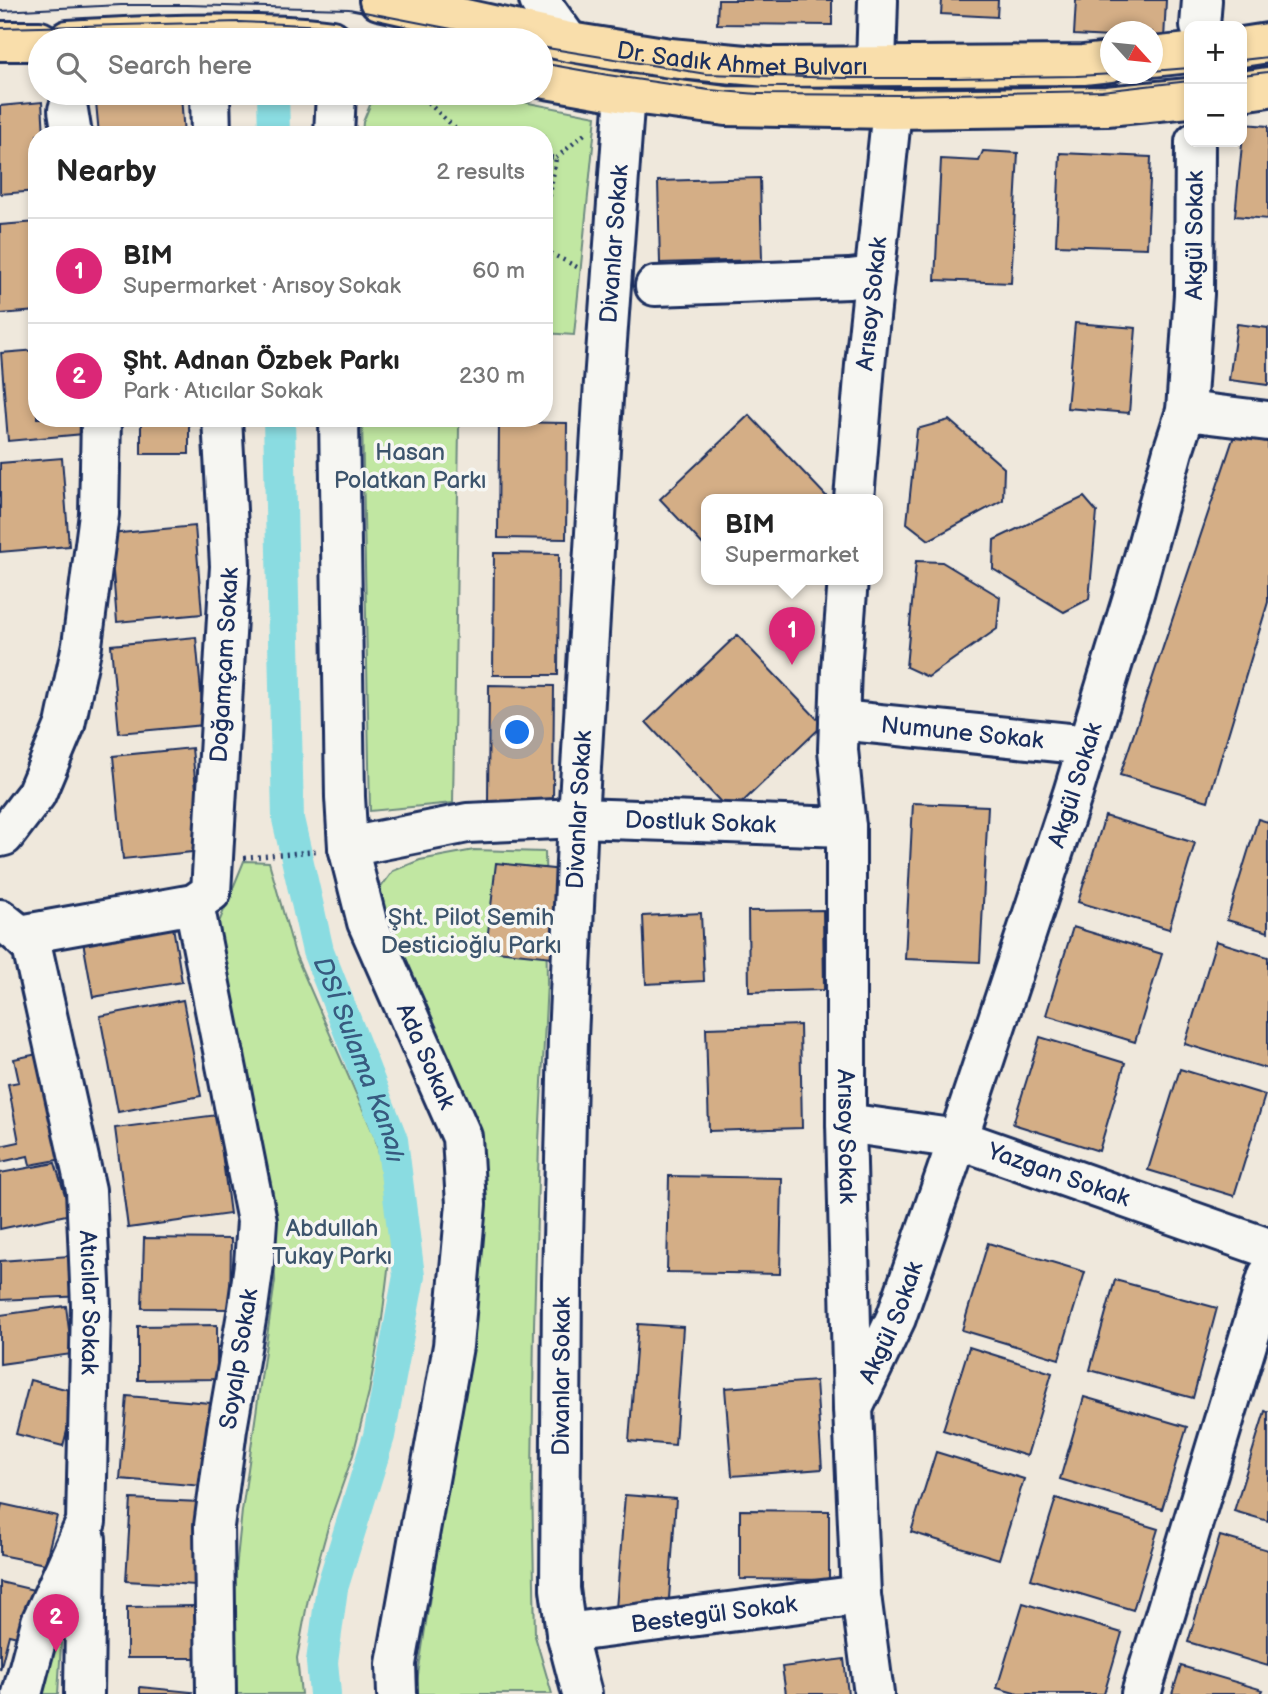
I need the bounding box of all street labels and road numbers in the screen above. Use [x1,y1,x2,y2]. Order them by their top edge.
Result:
street label: Dr. Sadık Ahmet Bulvarı [615,35,868,82]
street label: Divanlar Sokak [594,163,634,324]
street label: Akgül Sokak [1179,170,1209,300]
street label: Arısoy Sokak [850,235,893,372]
street label: Doğamçam Sokak [204,566,244,763]
street label: Numune Sokak [880,710,1045,755]
street label: Akgül Sokak [1041,719,1108,851]
street label: Divanlar Sokak [560,729,598,890]
street label: Dostluk Sokak [624,805,777,839]
street label: Ada Sokak [390,999,462,1113]
street label: Arısoy Sokak [831,1069,862,1204]
street label: Yazgan Sokak [983,1136,1134,1213]
street label: Atıcılar Sokak [73,1230,106,1375]
street label: Akgül Sokak [852,1257,929,1388]
street label: Soyalp Sokak [214,1286,264,1431]
street label: Divanlar Sokak [546,1297,576,1456]
street label: Bestegül Sokak [629,1589,799,1639]

